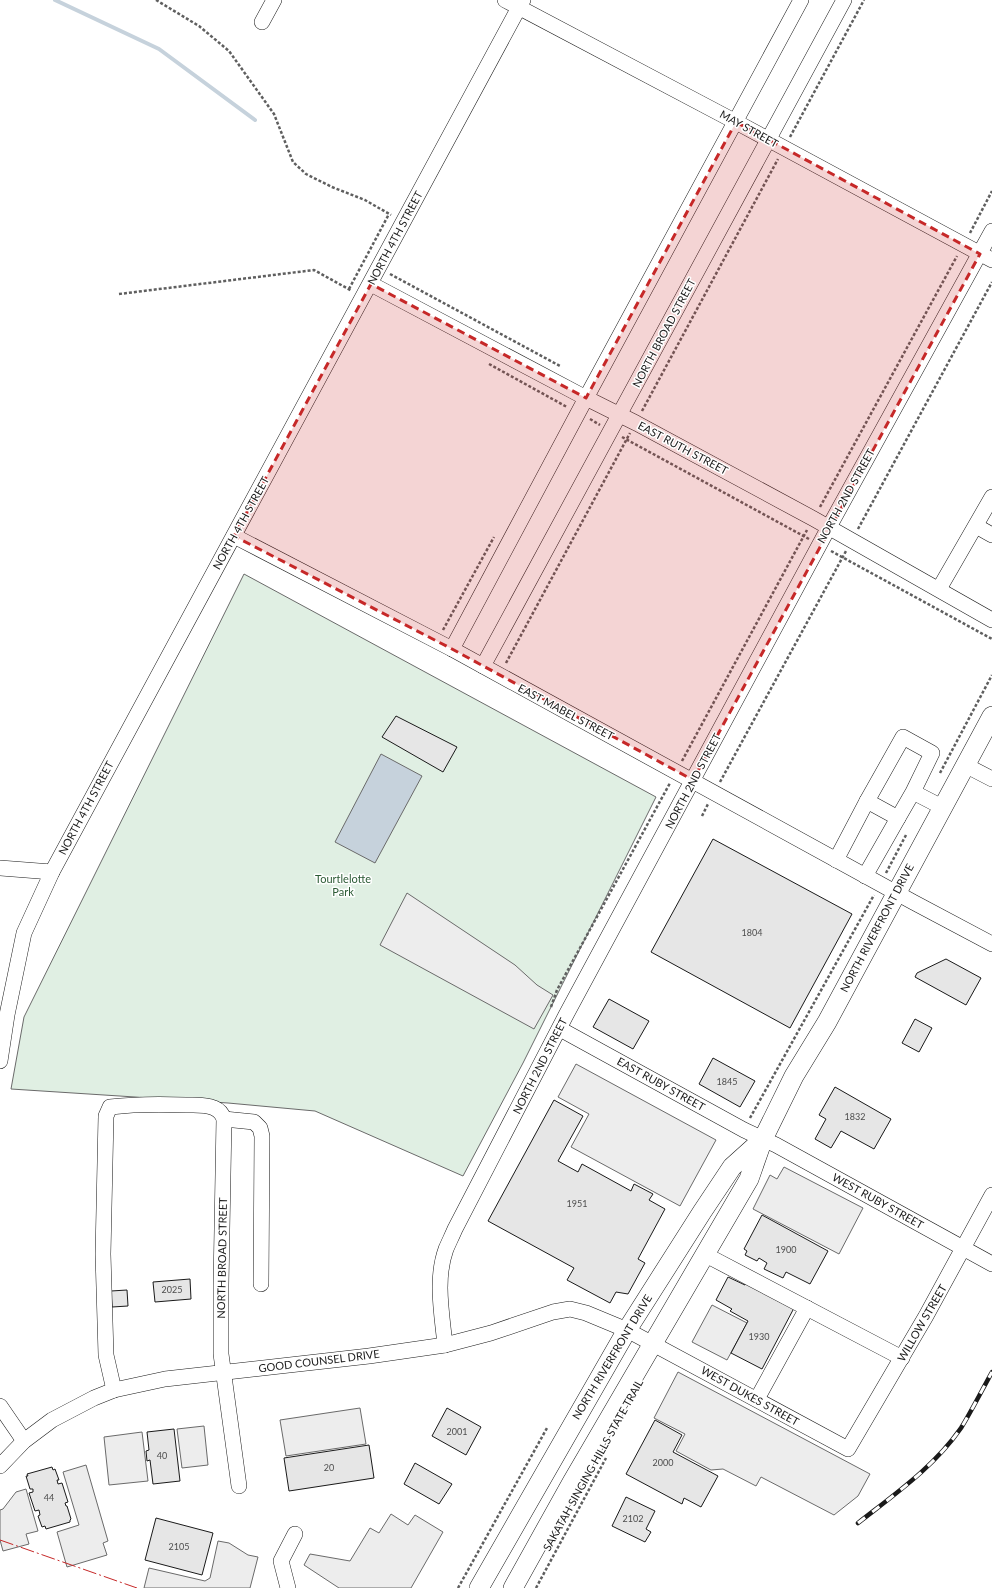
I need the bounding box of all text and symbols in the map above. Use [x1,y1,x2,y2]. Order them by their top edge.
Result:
street label: MAY STREET [718,107,781,150]
street label: NORTH 4TH STREET [364,188,425,287]
street label: NORTH BROAD STREET [629,276,698,389]
street label: EAST RUTH STREET [636,418,731,477]
street label: NORTH 2ND STREET [814,446,877,545]
street label: NORTH 4TH STREET [210,474,272,571]
street label: EAST MABEL STREET [516,681,617,743]
street label: NORTH 2ND STREET [662,730,723,831]
street label: NORTH 4TH STREET [55,758,116,857]
street label: NORTH RIVERFRONT DRIVE [837,861,916,994]
park label: Tourtlelotte Park [315,872,371,898]
house number: 1804 [742,927,762,938]
street label: NORTH 2ND STREET [510,1015,570,1116]
street label: EAST RUBY STREET [615,1054,708,1113]
house number: 1845 [717,1076,737,1087]
house number: 1832 [845,1111,865,1122]
street label: WEST RUBY STREET [830,1170,927,1231]
street label: NORTH BROAD STREET [214,1197,229,1319]
house number: 1951 [567,1198,587,1209]
house number: 1900 [776,1244,796,1255]
street label: WILLOW STREET [894,1282,949,1364]
house number: 2025 [162,1284,182,1295]
street label: NORTH RIVERFRONT DRIVE [569,1292,654,1422]
house number: 1930 [749,1331,769,1342]
street label: GOOD COUNSEL DRIVE [258,1347,380,1374]
street label: WEST DUKES STREET [699,1363,802,1428]
street label: SAKATAH SINGING HILLS STATE TRAIL [540,1376,646,1553]
house number: 2001 [447,1426,467,1437]
house number: 40 [157,1450,167,1461]
house number: 2000 [653,1457,673,1468]
house number: 20 [324,1462,334,1473]
house number: 44 [44,1492,54,1503]
house number: 2102 [623,1513,643,1524]
house number: 2105 [169,1541,189,1552]

